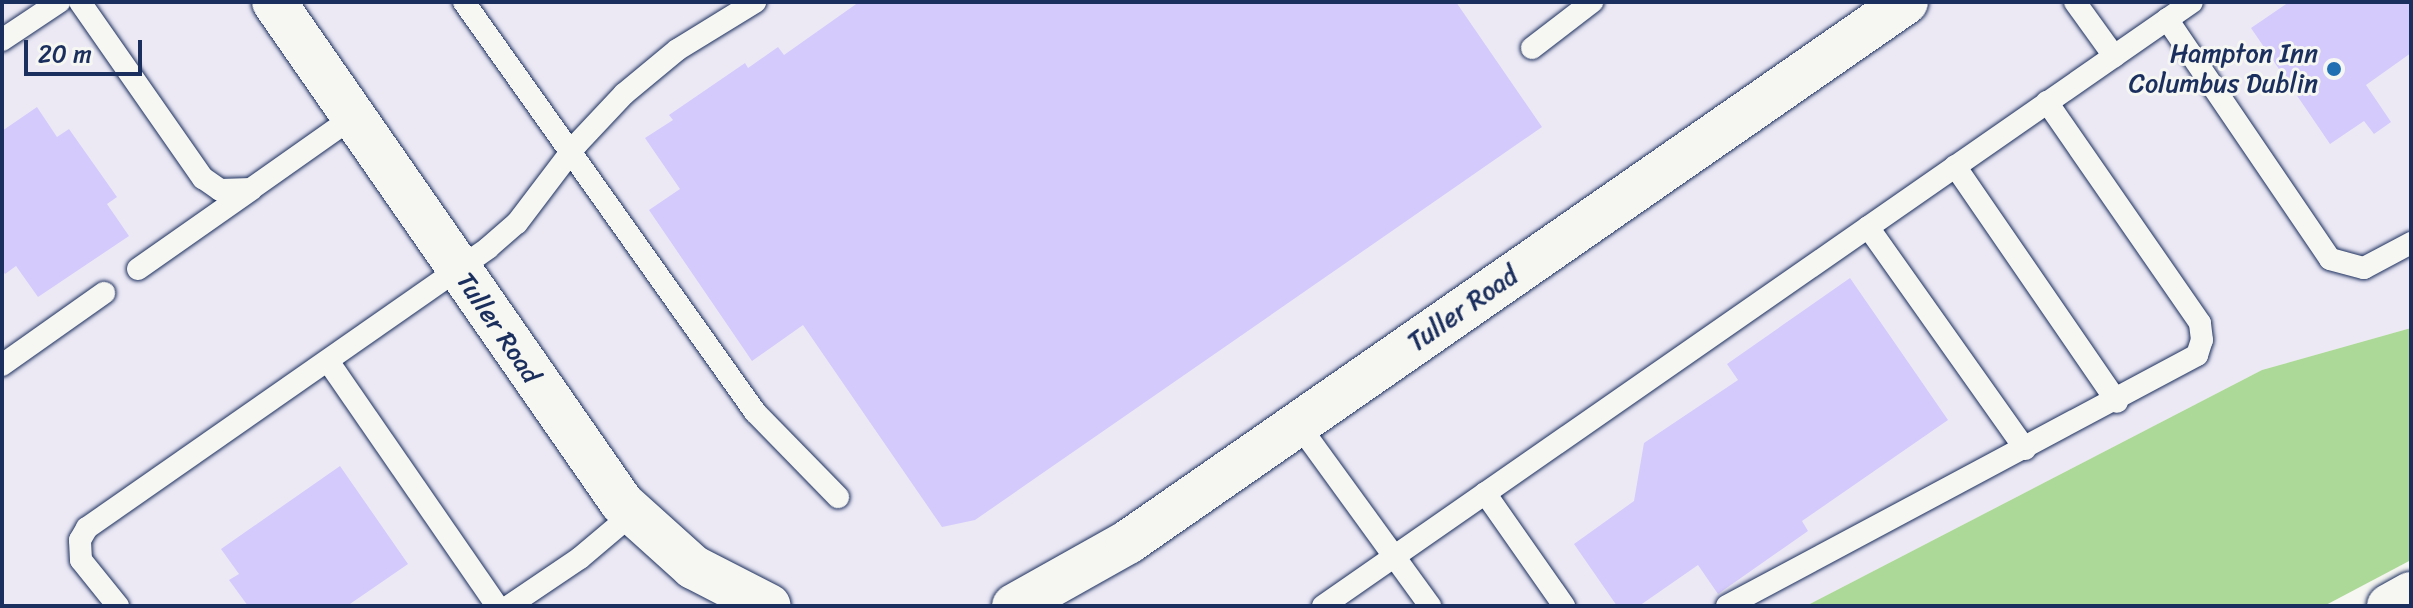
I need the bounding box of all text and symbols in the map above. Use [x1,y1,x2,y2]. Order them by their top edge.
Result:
scale bar [28,24,146,74]
text: 20 m [38,33,92,75]
place label: Hampton Inn Columbus Dublin [2128,38,2318,100]
marker: Hampton Inn Columbus Dublin [2325,60,2343,78]
street label: Tuller Road [1402,260,1524,358]
street label: Tuller Road [449,266,547,390]

